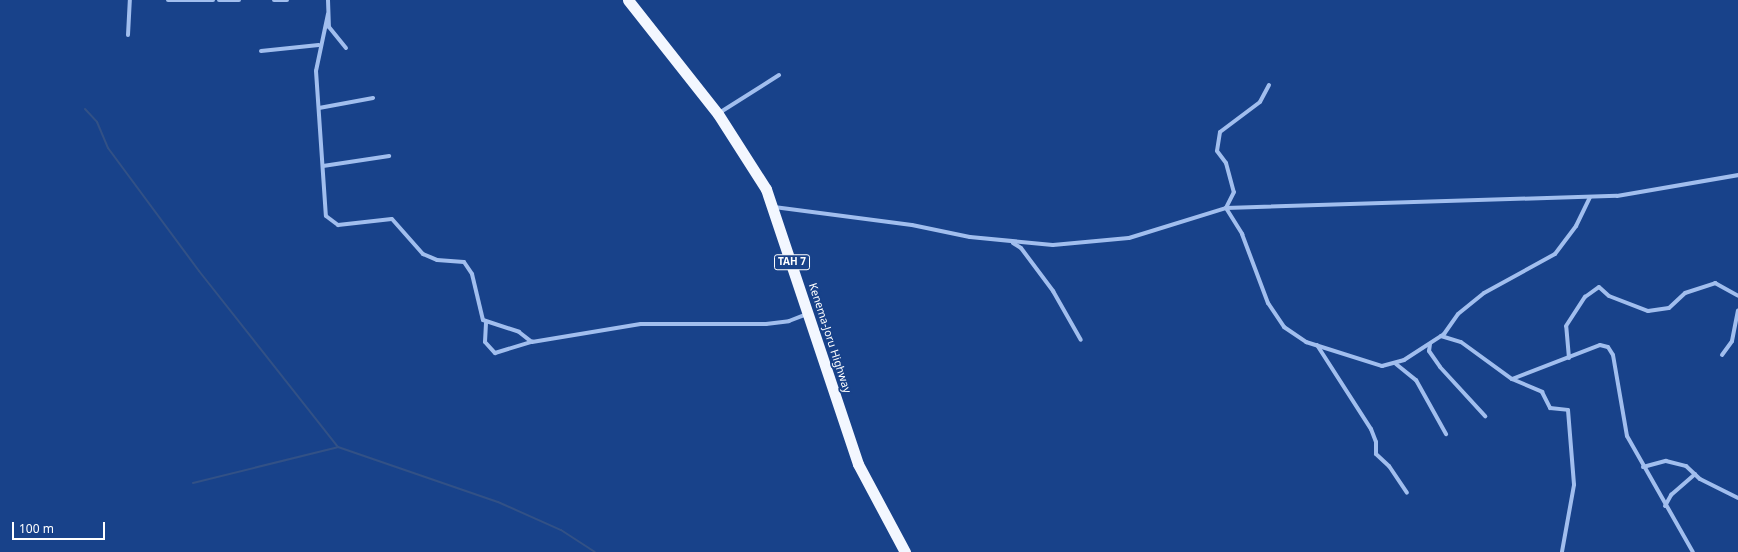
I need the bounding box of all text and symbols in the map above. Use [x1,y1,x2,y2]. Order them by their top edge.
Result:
road number: TAH 7 [774,254,810,270]
street label: Kenema-Joru Highway [806,281,854,395]
scale bar [14,514,107,540]
text: 100 m [19,520,54,537]

